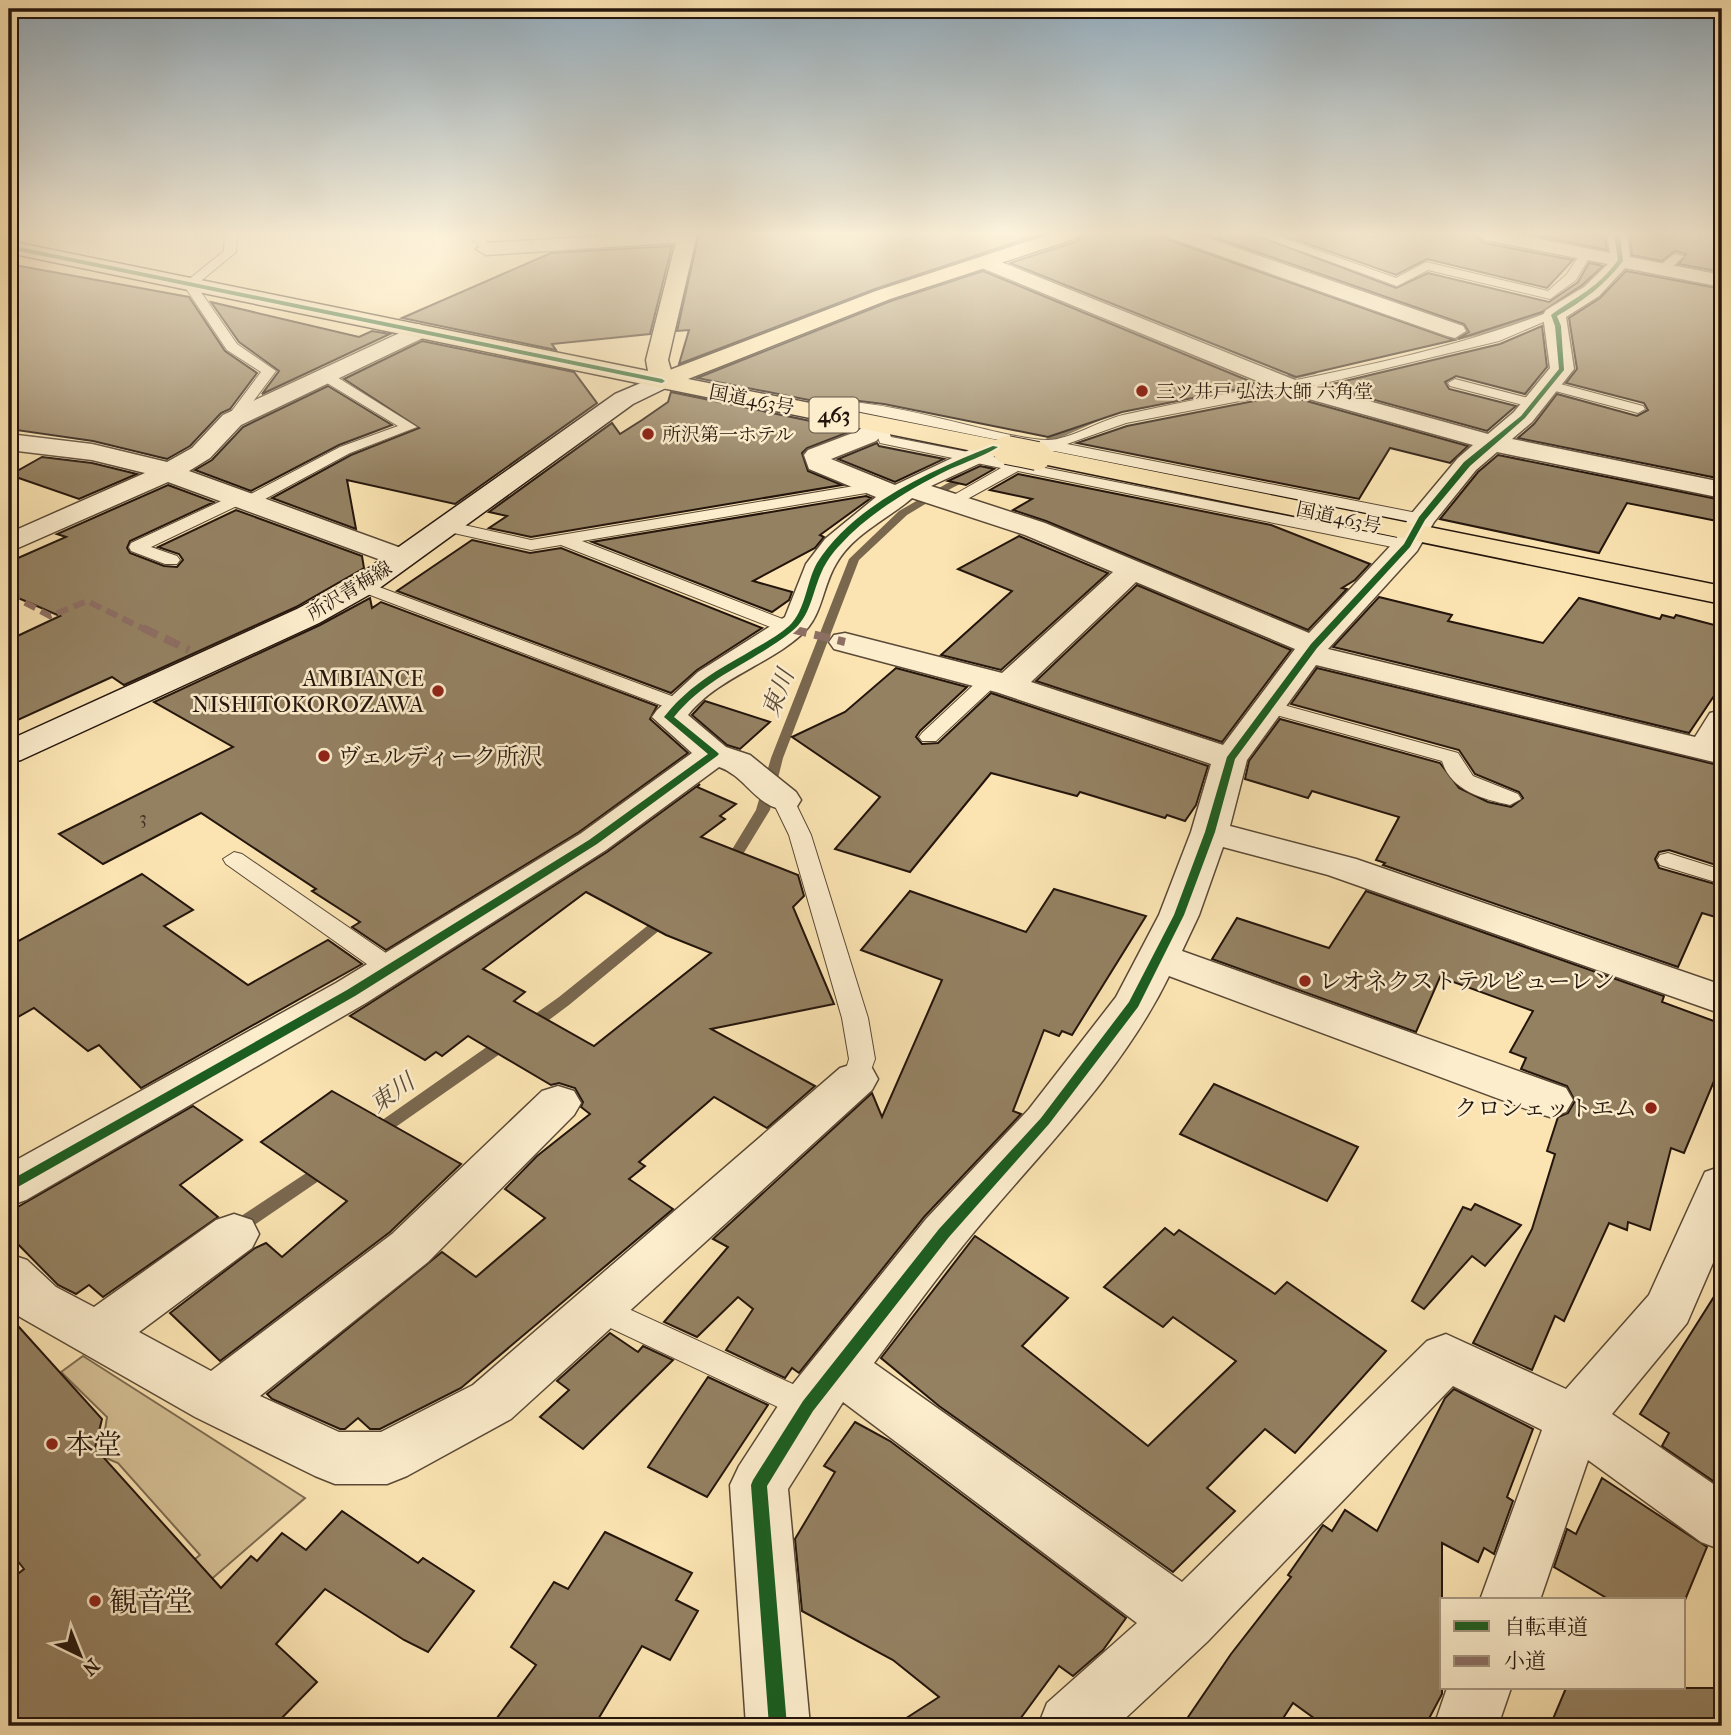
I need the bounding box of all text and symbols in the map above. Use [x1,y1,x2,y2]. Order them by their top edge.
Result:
street label: 国道463号 [707,381,796,419]
place label: 三ツ井戸 弘法大師 六角堂 [1156,381,1373,403]
marker: 三ツ井戸 弘法大師 六角堂 [1134,383,1150,399]
road number: 463 [810,398,858,432]
place label: 所沢第一ホテル [662,424,794,446]
marker: 所沢第一ホテル [640,426,656,442]
street label: 国道463号 [1294,498,1383,538]
street label: 所沢青梅線 [303,557,396,625]
water label: 東川 [756,663,801,720]
place label: AMBIANCE NISHITOKOROZAWA [192,665,425,718]
marker: AMBIANCE NISHITOKOROZAWA [430,683,446,699]
place label: ヴェルディーク所沢 [338,743,542,770]
marker: ヴェルディーク所沢 [316,748,332,764]
house number: 3 [139,807,147,829]
place label: レオネクストテルビューレン [1319,968,1615,995]
marker: レオネクストテルビューレン [1297,973,1313,989]
water label: 東川 [364,1066,422,1118]
place label: クロシェットエム [1454,1095,1637,1122]
marker: クロシェットエム [1643,1100,1659,1116]
place label: 本堂 [66,1428,122,1461]
marker: 本堂 [44,1436,60,1452]
place label: 観音堂 [109,1585,193,1618]
marker: 観音堂 [87,1593,103,1609]
legend [1440,1598,1686,1690]
text: 自転車道 [1504,1615,1588,1639]
north arrow [46,1620,116,1690]
text: 小道 [1504,1649,1546,1673]
text: N [78,1654,104,1680]

